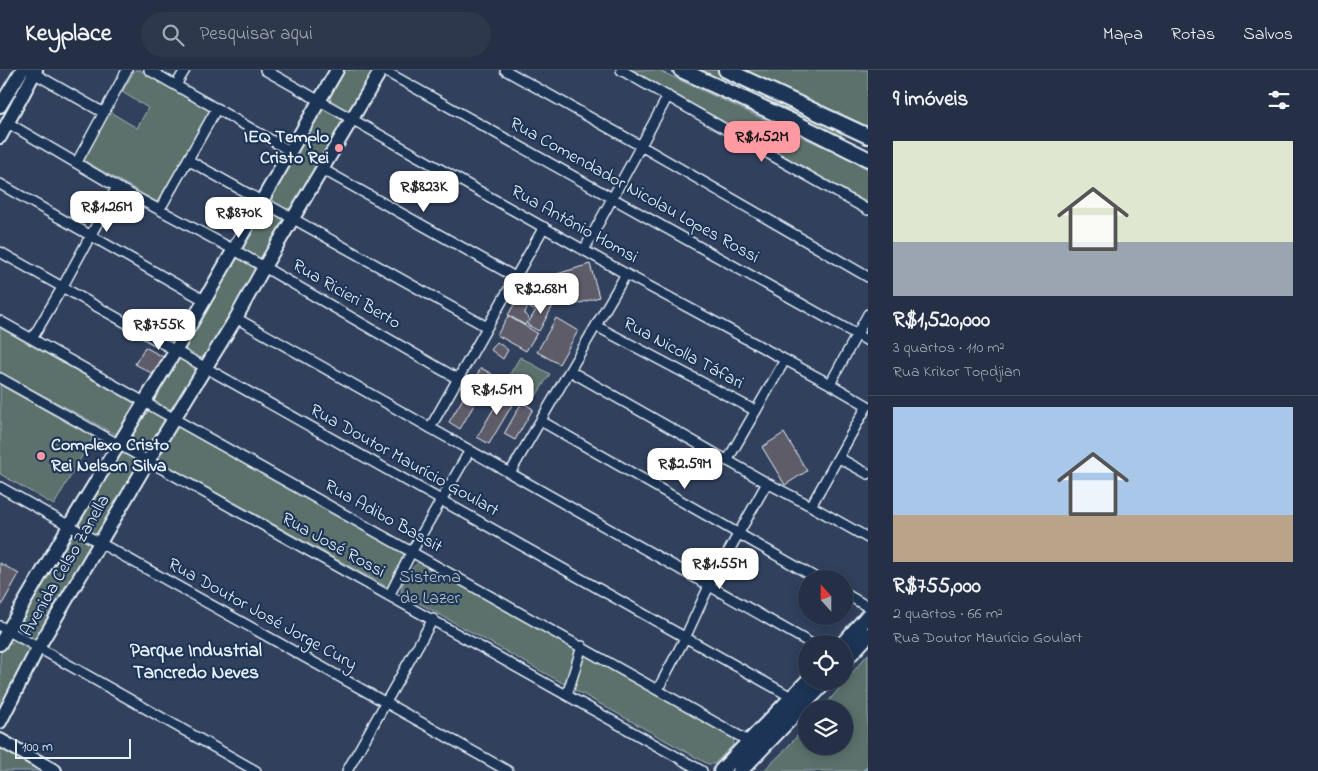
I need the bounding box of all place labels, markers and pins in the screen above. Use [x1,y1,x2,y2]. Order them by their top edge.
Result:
pin: R$1.52M [716,121,808,163]
place label: IEQ Templo Cristo Rei [244,125,329,172]
marker: IEQ Templo Cristo Rei [333,142,345,154]
pin: R$823K [383,170,465,213]
pin: R$1.26M [61,190,153,233]
pin: R$870K [198,196,280,239]
pin: R$2.68M [495,272,587,315]
pin: R$755K [118,308,200,351]
pin: R$1.51M [451,374,543,416]
place label: Complexo Cristo Rei Nelson Silva [51,433,169,480]
pin: R$2.59M [639,448,731,490]
marker: Complexo Cristo Rei Nelson Silva [35,450,47,462]
pin: R$1.55M [674,548,766,590]

